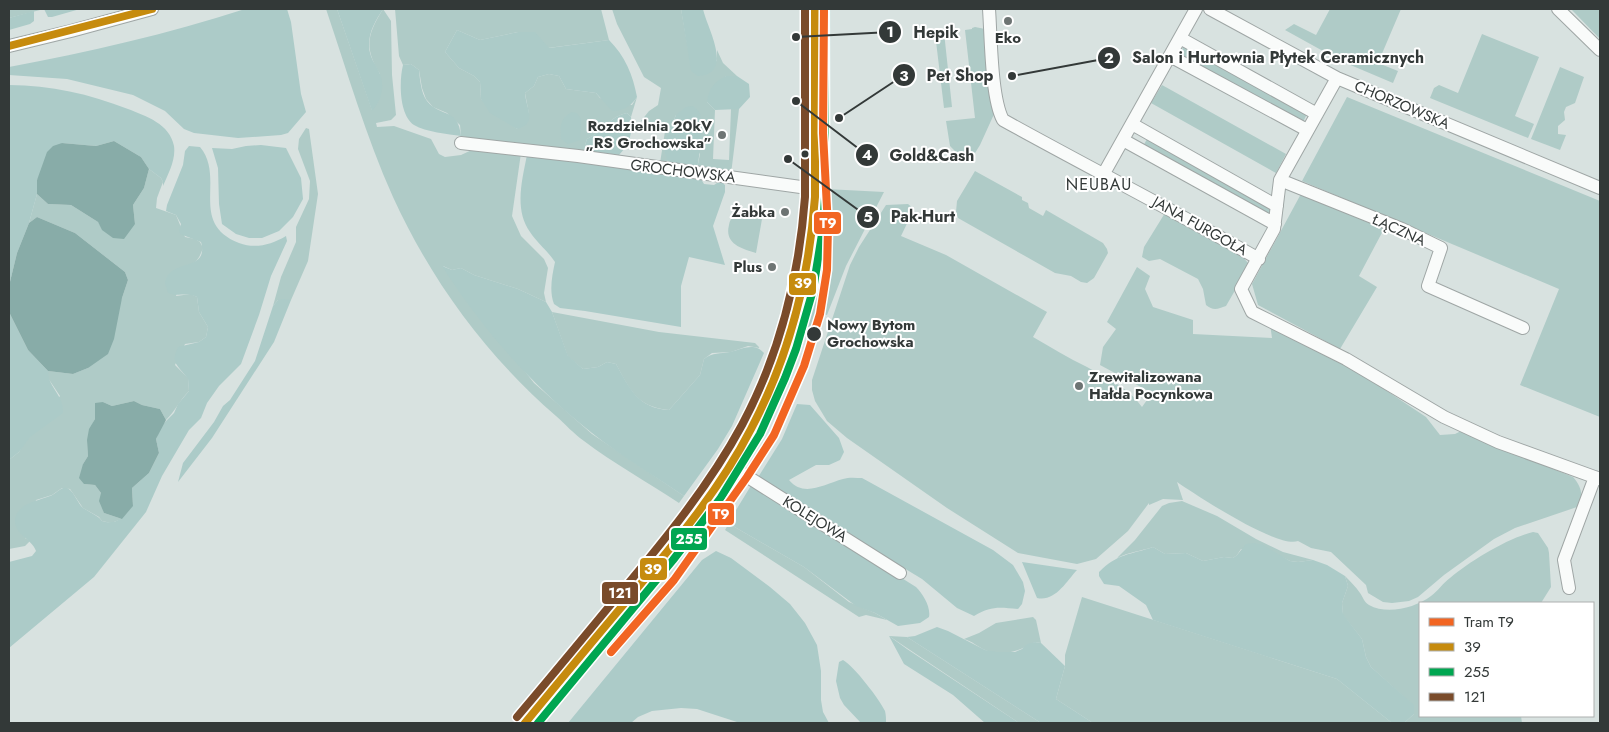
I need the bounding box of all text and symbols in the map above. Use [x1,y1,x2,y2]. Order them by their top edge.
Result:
marker: Eko [1002,15,1014,27]
callout: Hepik [878,17,968,48]
text: 1 [886,21,894,43]
text: Hepik [913,21,959,44]
place label: Eko [995,27,1021,49]
callout: Salon i Hurtownia Płytek Ceramicznych [1097,42,1434,73]
text: Salon i Hurtownia Płytek Ceramicznych [1132,46,1424,69]
text: 2 [1104,47,1114,69]
callout: Pet Shop [891,60,1003,91]
text: Pet Shop [927,64,994,87]
text: 3 [899,65,909,87]
street label: CHORZOWSKA [1351,75,1453,135]
place label: Rozdzielnia 20kV „RS Grochowska” [585,115,713,154]
marker: Rozdzielnia 20kV „RS Grochowska” [716,129,728,141]
callout: Gold&Cash [855,140,985,171]
text: 4 [862,144,872,166]
text: Gold&Cash [890,144,974,167]
unlabelled marker [800,149,810,159]
street label: GROCHOWSKA [629,154,737,188]
district label: NEUBAU [1066,173,1132,196]
street label: JANA FURGOŁA [1147,190,1252,261]
place label: Żabka [732,201,775,223]
callout: Pak-Hurt [855,201,965,232]
text: Pak-Hurt [891,205,956,228]
marker: Żabka [779,206,791,218]
text: 5 [863,206,873,228]
street label: ŁĄCZNA [1368,208,1429,252]
line badge: T9 [813,211,842,235]
text: T9 [819,213,837,233]
place label: Plus [733,256,762,278]
marker: Plus [766,261,778,273]
line badge: 39 [788,272,817,296]
text: 39 [794,273,812,293]
place label: Nowy Bytom Grochowska [827,314,915,353]
marker: Nowy Bytom Grochowska [805,325,823,343]
place label: Zrewitalizowana Hałda Pocynkowa [1089,366,1213,405]
marker: Zrewitalizowana Hałda Pocynkowa [1073,380,1085,392]
street label: KOLEJOWA [778,490,852,548]
line badge: T9 [707,502,735,526]
text: T9 [712,504,730,524]
line badge: 255 [670,527,708,551]
text: 255 [675,529,703,549]
line badge: 39 [639,557,668,581]
text: 39 [644,559,662,579]
line badge: 121 [601,581,639,605]
text: 121 [608,583,632,603]
legend [1419,602,1594,717]
text: Tram T9 [1464,611,1514,633]
text: 39 [1464,636,1481,658]
text: 255 [1464,661,1489,683]
text: 121 [1464,686,1486,708]

